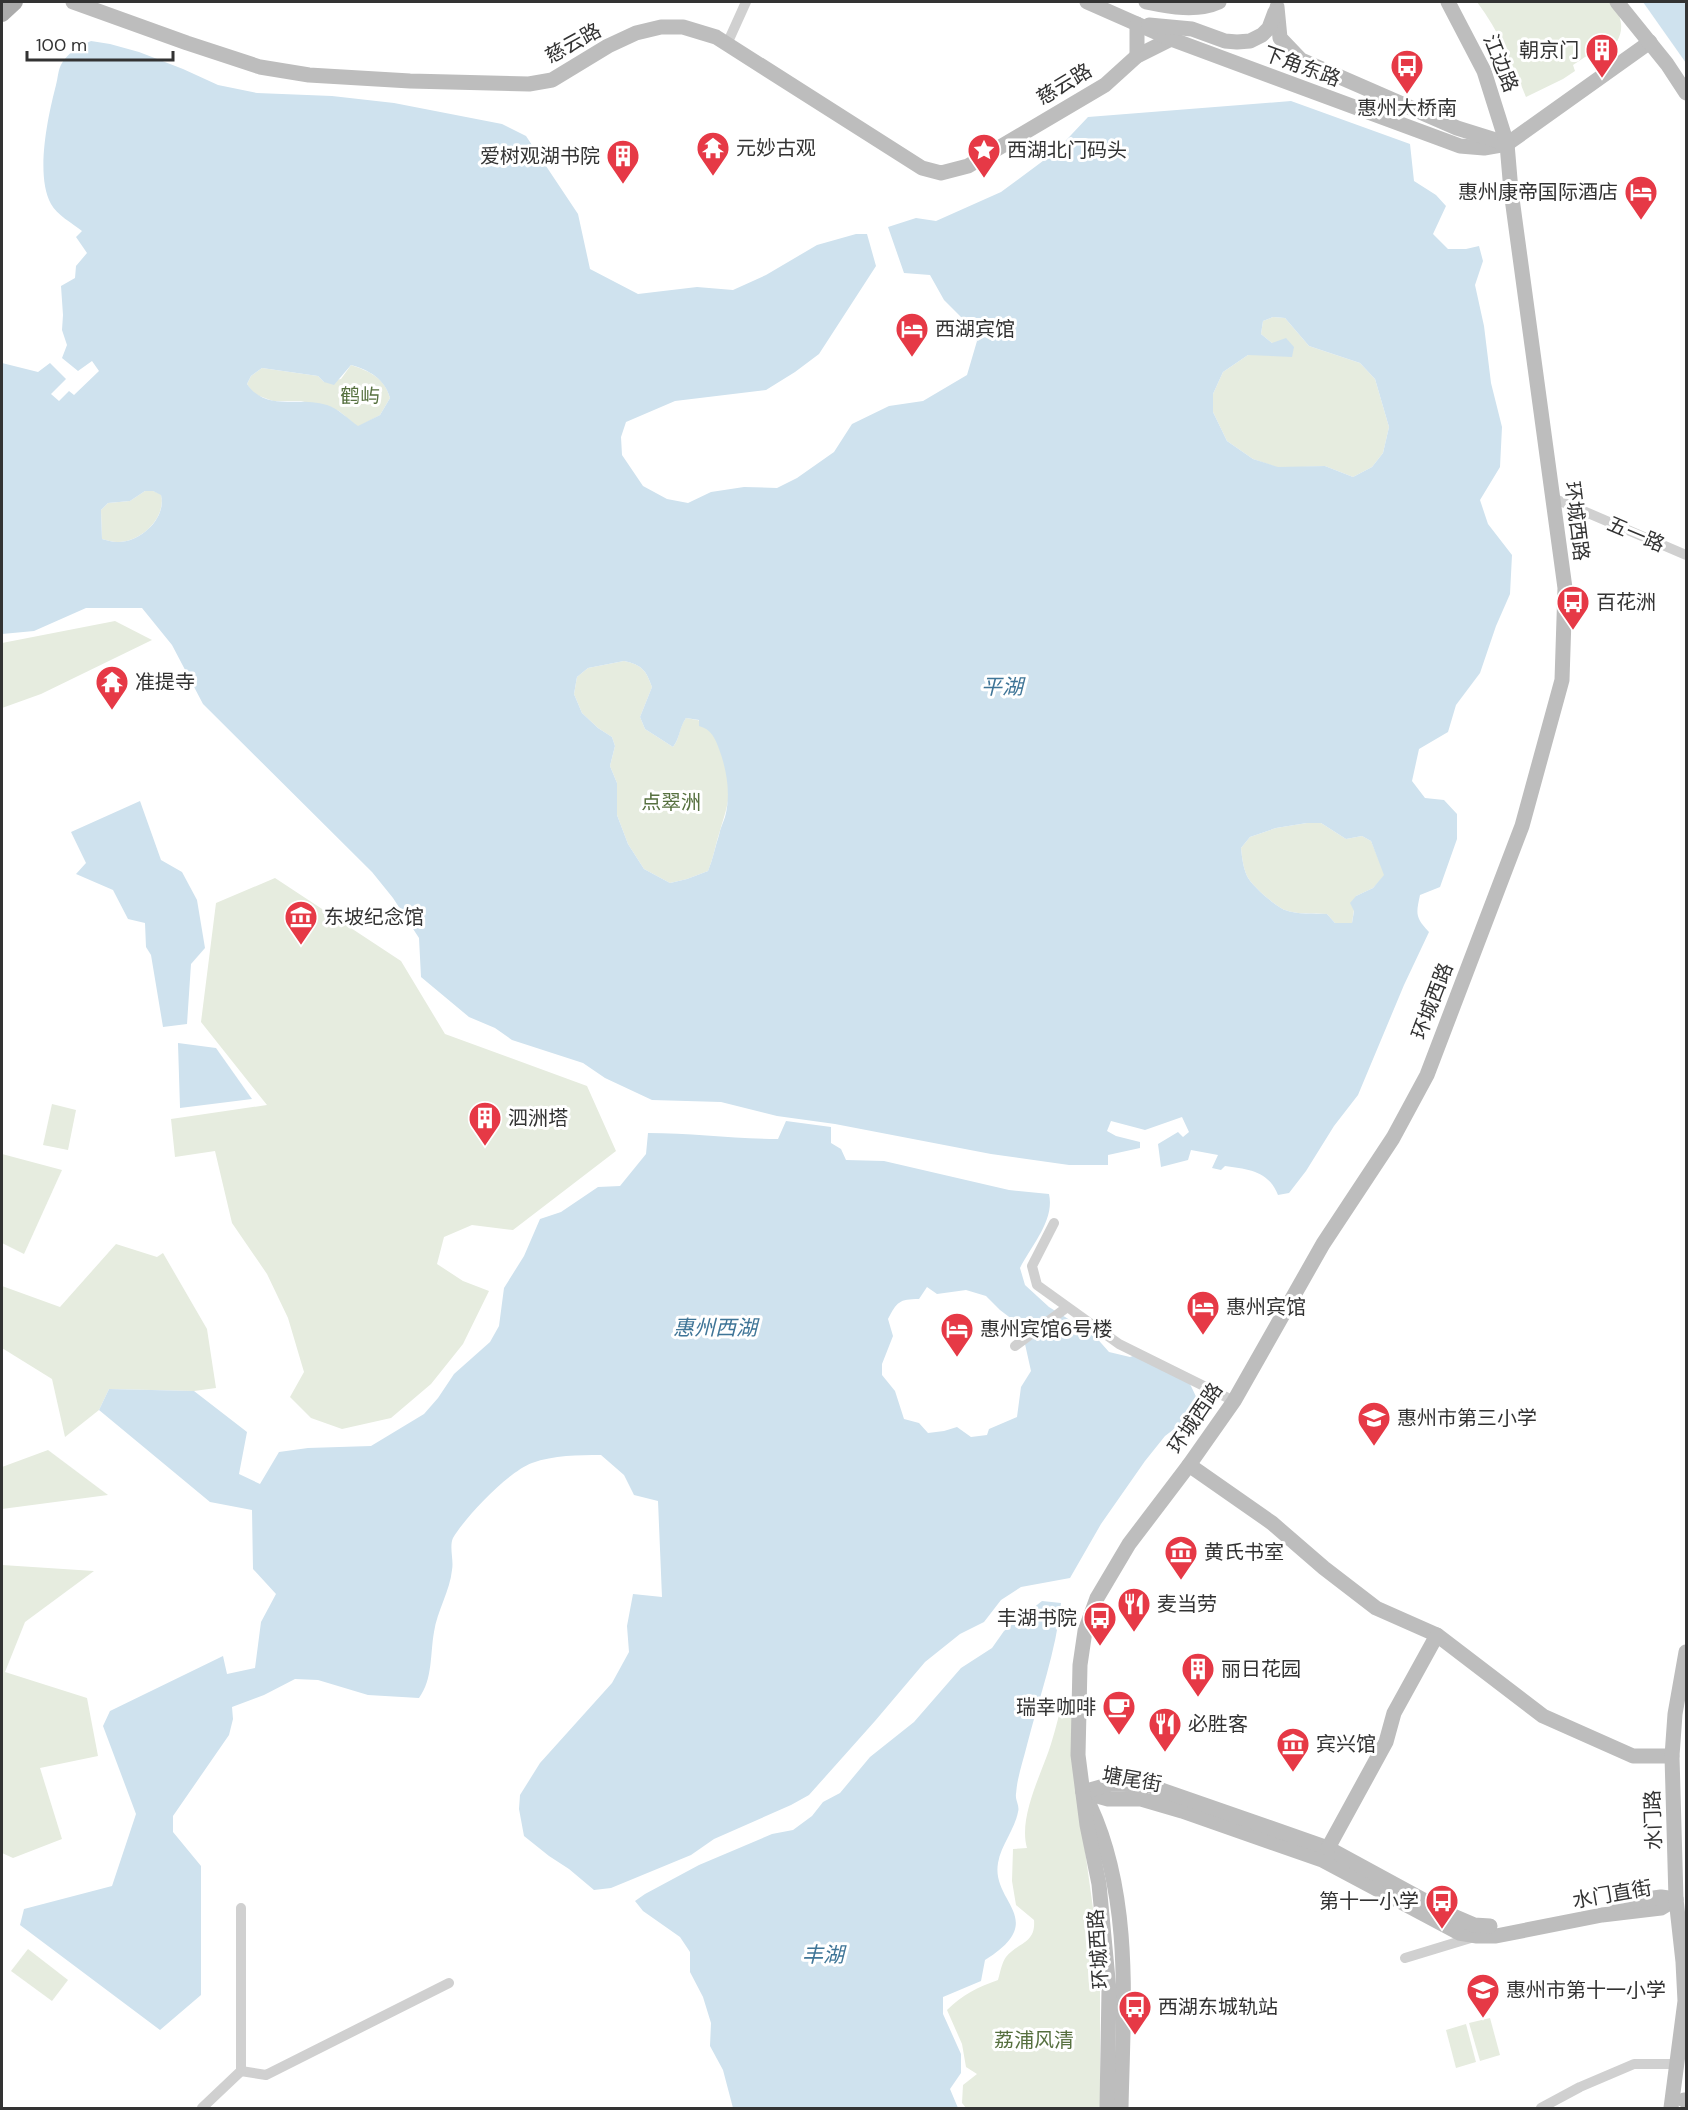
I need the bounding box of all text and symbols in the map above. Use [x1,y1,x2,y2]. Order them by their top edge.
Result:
street label: 慈云路 [540,17,606,69]
scale bar [27,24,172,62]
street label: 江边路 [1478,30,1524,96]
building icon: 朝京门 [1584,32,1620,79]
text: 100 m [36,33,87,57]
place label: 朝京门 [1519,37,1579,63]
street label: 下角东路 [1260,40,1344,92]
bus stop icon: 惠州大桥南 [1389,48,1425,95]
street label: 慈云路 [1032,57,1096,111]
place label: 惠州大桥南 [1357,95,1457,121]
temple icon: 元妙古观 [695,130,731,177]
place icon: 西湖北门码头 [966,132,1002,179]
place label: 元妙古观 [736,135,816,161]
place label: 西湖北门码头 [1007,137,1127,163]
building icon: 爱树观湖书院 [605,138,641,185]
place label: 爱树观湖书院 [480,143,600,169]
hotel icon: 惠州康帝国际酒店 [1623,174,1659,221]
place label: 惠州康帝国际酒店 [1458,179,1618,205]
hotel icon: 西湖宾馆 [894,311,930,358]
place label: 西湖宾馆 [935,316,1015,342]
park label: 鹤屿 [340,383,380,409]
street label: 环城西路 [1559,480,1595,562]
street label: 五一路 [1603,510,1669,558]
bus stop icon: 百花洲 [1555,584,1591,631]
place label: 百花洲 [1596,589,1656,615]
temple icon: 准提寺 [94,664,130,711]
place label: 准提寺 [135,669,195,695]
water label: 平湖 [981,673,1026,701]
park label: 点翠洲 [641,789,701,815]
museum icon: 东坡纪念馆 [283,899,319,946]
place label: 东坡纪念馆 [324,904,424,930]
street label: 环城西路 [1406,959,1458,1043]
building icon: 泗洲塔 [467,1100,503,1147]
place label: 泗洲塔 [508,1105,568,1131]
hotel icon: 惠州宾馆 [1185,1289,1221,1336]
place label: 惠州宾馆 [1226,1294,1306,1320]
hotel icon: 惠州宾馆6号楼 [939,1311,975,1358]
water label: 惠州西湖 [673,1314,760,1342]
place label: 惠州宾馆6号楼 [980,1316,1113,1342]
street label: 环城西路 [1162,1378,1228,1458]
school or university icon: 惠州市第三小学 [1356,1400,1392,1447]
place label: 惠州市第三小学 [1397,1405,1537,1431]
museum icon: 黄氏书室 [1163,1534,1199,1581]
place label: 黄氏书室 [1204,1539,1284,1565]
restaurant icon: 麦当劳 [1116,1586,1152,1633]
place label: 麦当劳 [1157,1591,1217,1617]
bus stop icon: 丰湖书院 [1082,1600,1118,1647]
place label: 丰湖书院 [997,1605,1077,1631]
building icon: 丽日花园 [1180,1651,1216,1698]
place label: 丽日花园 [1221,1656,1301,1682]
cafe icon: 瑞幸咖啡 [1101,1689,1137,1736]
place label: 瑞幸咖啡 [1016,1694,1096,1720]
restaurant icon: 必胜客 [1147,1706,1183,1753]
place label: 必胜客 [1188,1711,1248,1737]
museum icon: 宾兴馆 [1275,1726,1311,1773]
place label: 宾兴馆 [1316,1731,1376,1757]
street label: 塘尾街 [1100,1761,1164,1797]
street label: 水门路 [1639,1790,1667,1850]
street label: 水门直街 [1570,1874,1654,1914]
bus stop icon: 第十一小学 [1424,1883,1460,1930]
place label: 第十一小学 [1319,1888,1419,1914]
street label: 环城西路 [1082,1908,1114,1990]
water label: 丰湖 [802,1941,847,1969]
school or university icon: 惠州市第十一小学 [1465,1972,1501,2019]
place label: 惠州市第十一小学 [1506,1977,1666,2003]
bus stop icon: 西湖东城轨站 [1117,1989,1153,2036]
place label: 西湖东城轨站 [1158,1994,1278,2020]
park label: 荔浦风清 [994,2027,1074,2053]

